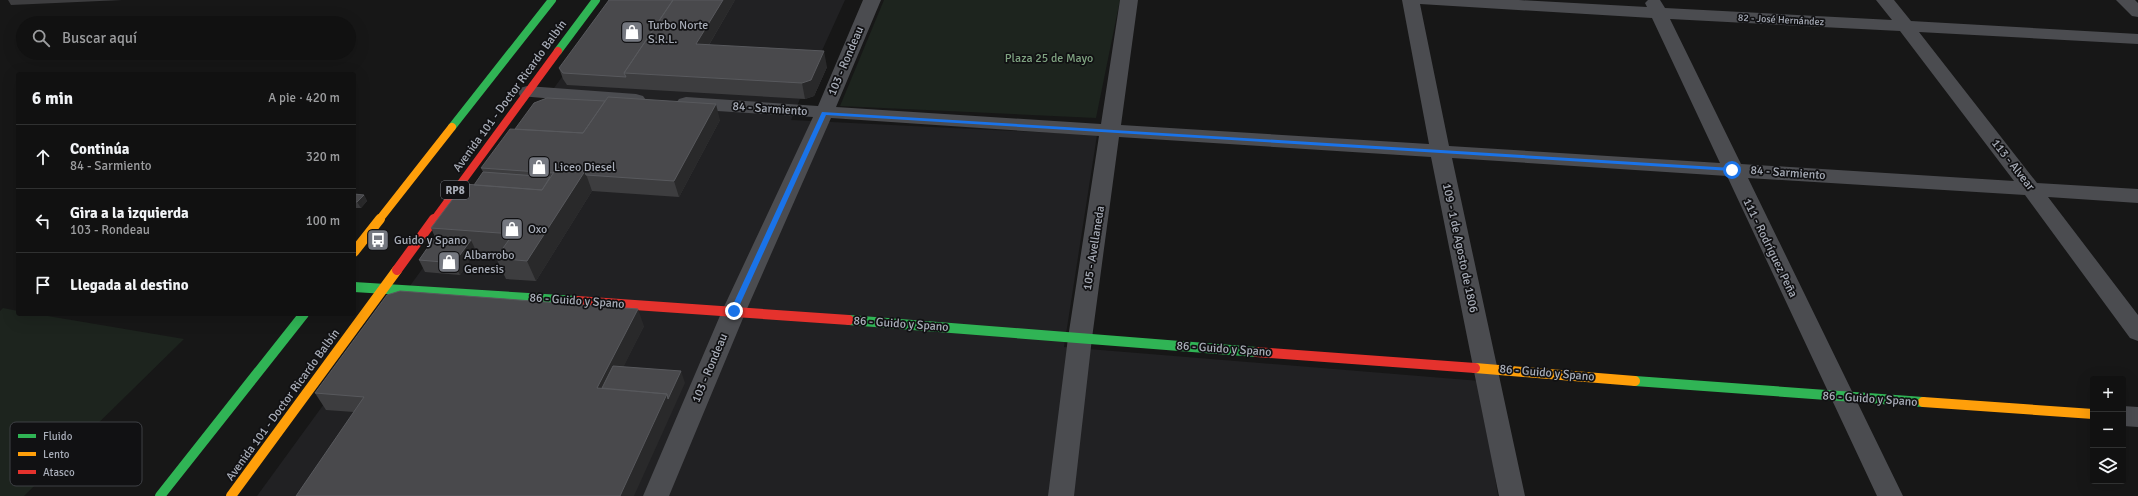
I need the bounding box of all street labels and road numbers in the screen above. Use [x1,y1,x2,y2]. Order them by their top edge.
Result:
street label: 82 - José Hernández [1738,12,1825,28]
street label: Avenida 101 - Doctor Ricardo Balbín [450,17,570,175]
street label: 103 - Rondeau [825,24,867,98]
street label: 84 - Sarmiento [732,99,808,119]
street label: 113 - Alvear [1988,136,2038,194]
street label: 84 - Sarmiento [1750,163,1826,183]
road number: RP8 [441,181,469,199]
street label: 109 - 1 de Agosto de 1806 [1439,182,1481,314]
street label: 111 - Rodríguez Peña [1739,196,1801,300]
street label: 105 - Avellaneda [1080,205,1108,291]
street label: 86 - Guido y Spano [529,290,625,312]
street label: 86 - Guido y Spano [853,313,949,335]
street label: Avenida 101 - Doctor Ricardo Balbín [223,326,343,484]
street label: 103 - Rondeau [689,331,731,405]
street label: 86 - Guido y Spano [1176,338,1272,360]
street label: 86 - Guido y Spano [1499,361,1595,385]
street label: 86 - Guido y Spano [1822,388,1918,410]

